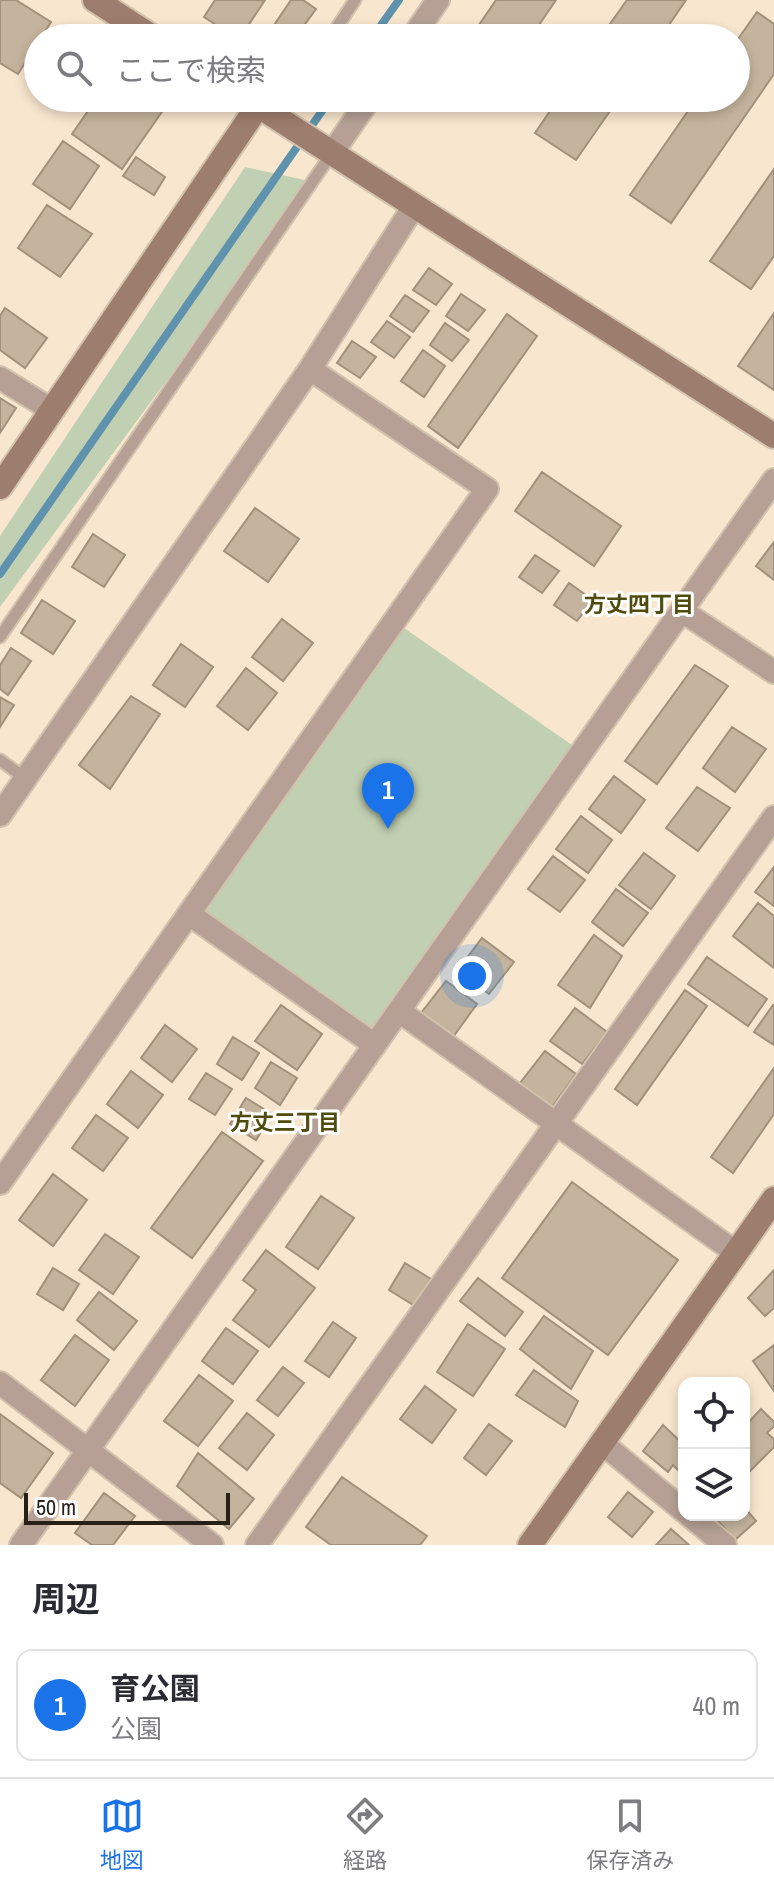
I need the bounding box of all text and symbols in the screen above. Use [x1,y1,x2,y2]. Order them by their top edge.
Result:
search box [24,24,750,112]
icon: search [52,46,96,90]
text: ここで検索 [116,50,266,90]
district label: 方丈四丁目 [584,589,694,619]
pin: 1 [362,763,414,829]
your location [452,956,492,996]
district label: 方丈三丁目 [230,1107,340,1137]
map controls [678,1377,750,1521]
button: locate [678,1377,750,1449]
button: layers [678,1449,750,1521]
scale bar [24,1489,230,1525]
text: 50 m [36,1492,76,1522]
text: 周辺 [32,1576,100,1622]
text: 育公園 [110,1668,200,1708]
text: 1 [54,1688,66,1723]
text: 40 m [693,1688,740,1723]
text: 公園 [110,1711,162,1746]
tab: 地図 [100,1794,144,1875]
tab: 経路 [343,1794,387,1875]
tab: 保存済み [586,1794,674,1875]

